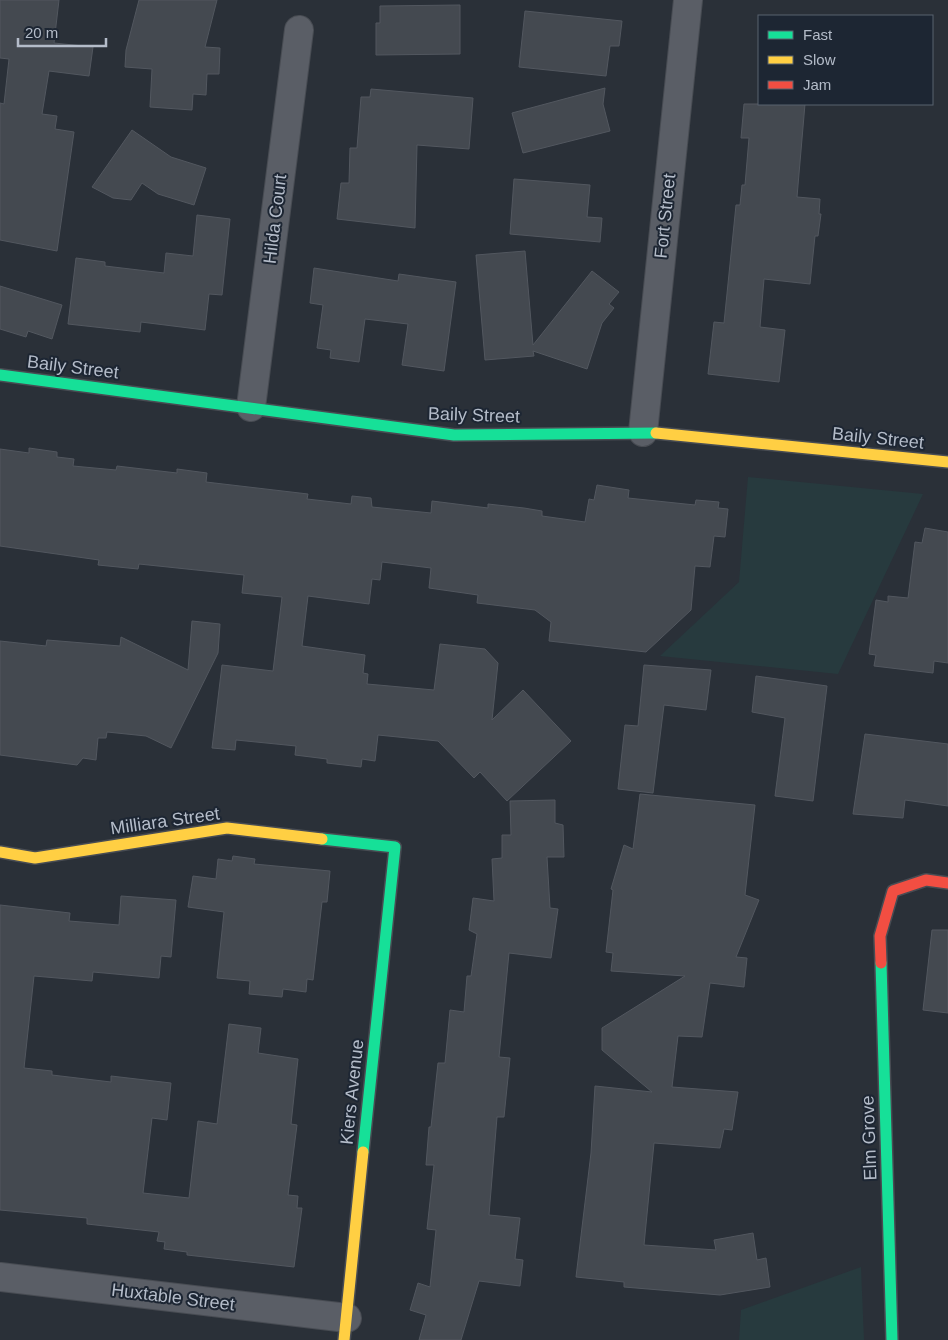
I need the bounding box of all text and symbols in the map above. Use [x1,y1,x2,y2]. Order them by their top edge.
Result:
scale bar [18,15,105,47]
legend [758,15,933,105]
text: 20 m [25,24,58,41]
text: Fast [803,26,833,43]
text: Slow [803,51,836,68]
text: Jam [803,76,831,93]
street label: Hilda Court [260,173,290,265]
street label: Fort Street [651,173,679,259]
street label: Baily Street [26,351,120,383]
street label: Baily Street [428,403,520,427]
street label: Baily Street [831,423,925,453]
street label: Milliara Street [109,803,221,839]
street label: Kiers Avenue [337,1038,367,1146]
street label: Elm Grove [858,1095,880,1181]
street label: Huxtable Street [110,1280,236,1314]

